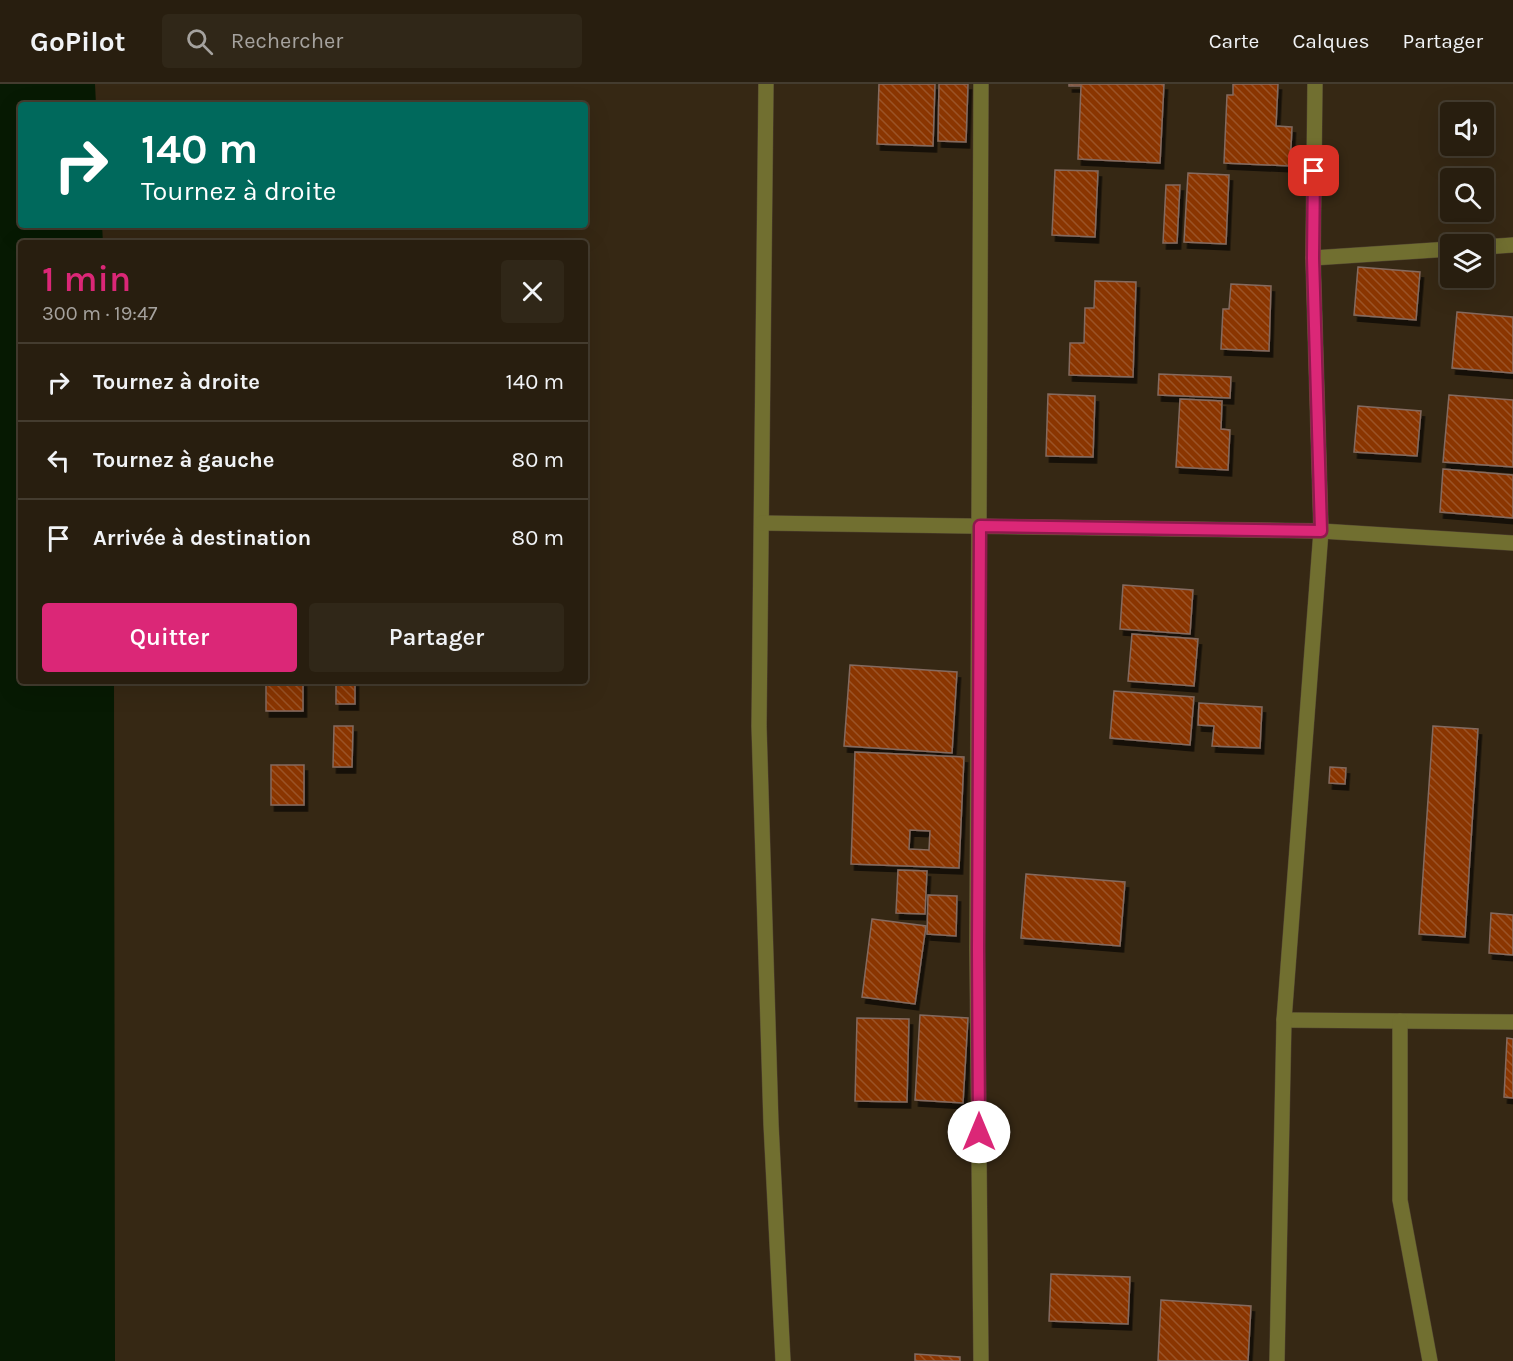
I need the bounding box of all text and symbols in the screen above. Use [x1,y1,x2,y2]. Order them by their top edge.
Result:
search box [162,14,582,68]
text: GoPilot [30,25,126,58]
icon: search [183,25,216,58]
text: Rechercher [231,28,343,54]
text: Carte [1209,29,1259,53]
text: Calques [1292,29,1370,53]
text: Partager [1403,29,1483,53]
map controls [1440,102,1494,288]
button: sound [1440,102,1494,156]
text: 140 m [141,124,258,174]
icon: right [42,126,120,204]
pin [1288,145,1339,196]
icon: arrive [1297,154,1330,187]
button: search [1440,168,1494,222]
text: Tournez à droite [141,175,336,207]
button: layers [1440,234,1494,288]
text: 1 min [42,258,131,300]
button: close [501,260,564,323]
text: 300 m · 19:47 [42,302,157,325]
icon: right [42,366,75,399]
text: Tournez à droite [93,369,260,395]
text: 140 m [506,369,564,395]
icon: left [42,444,75,477]
text: Tournez à gauche [93,447,274,473]
text: 80 m [512,447,564,473]
icon: arrive [42,522,75,555]
text: Arrivée à destination [93,525,311,551]
text: 80 m [512,525,564,551]
button: Quitter [42,603,297,672]
button: Partager [309,603,564,672]
position arrow [947,1100,1011,1164]

